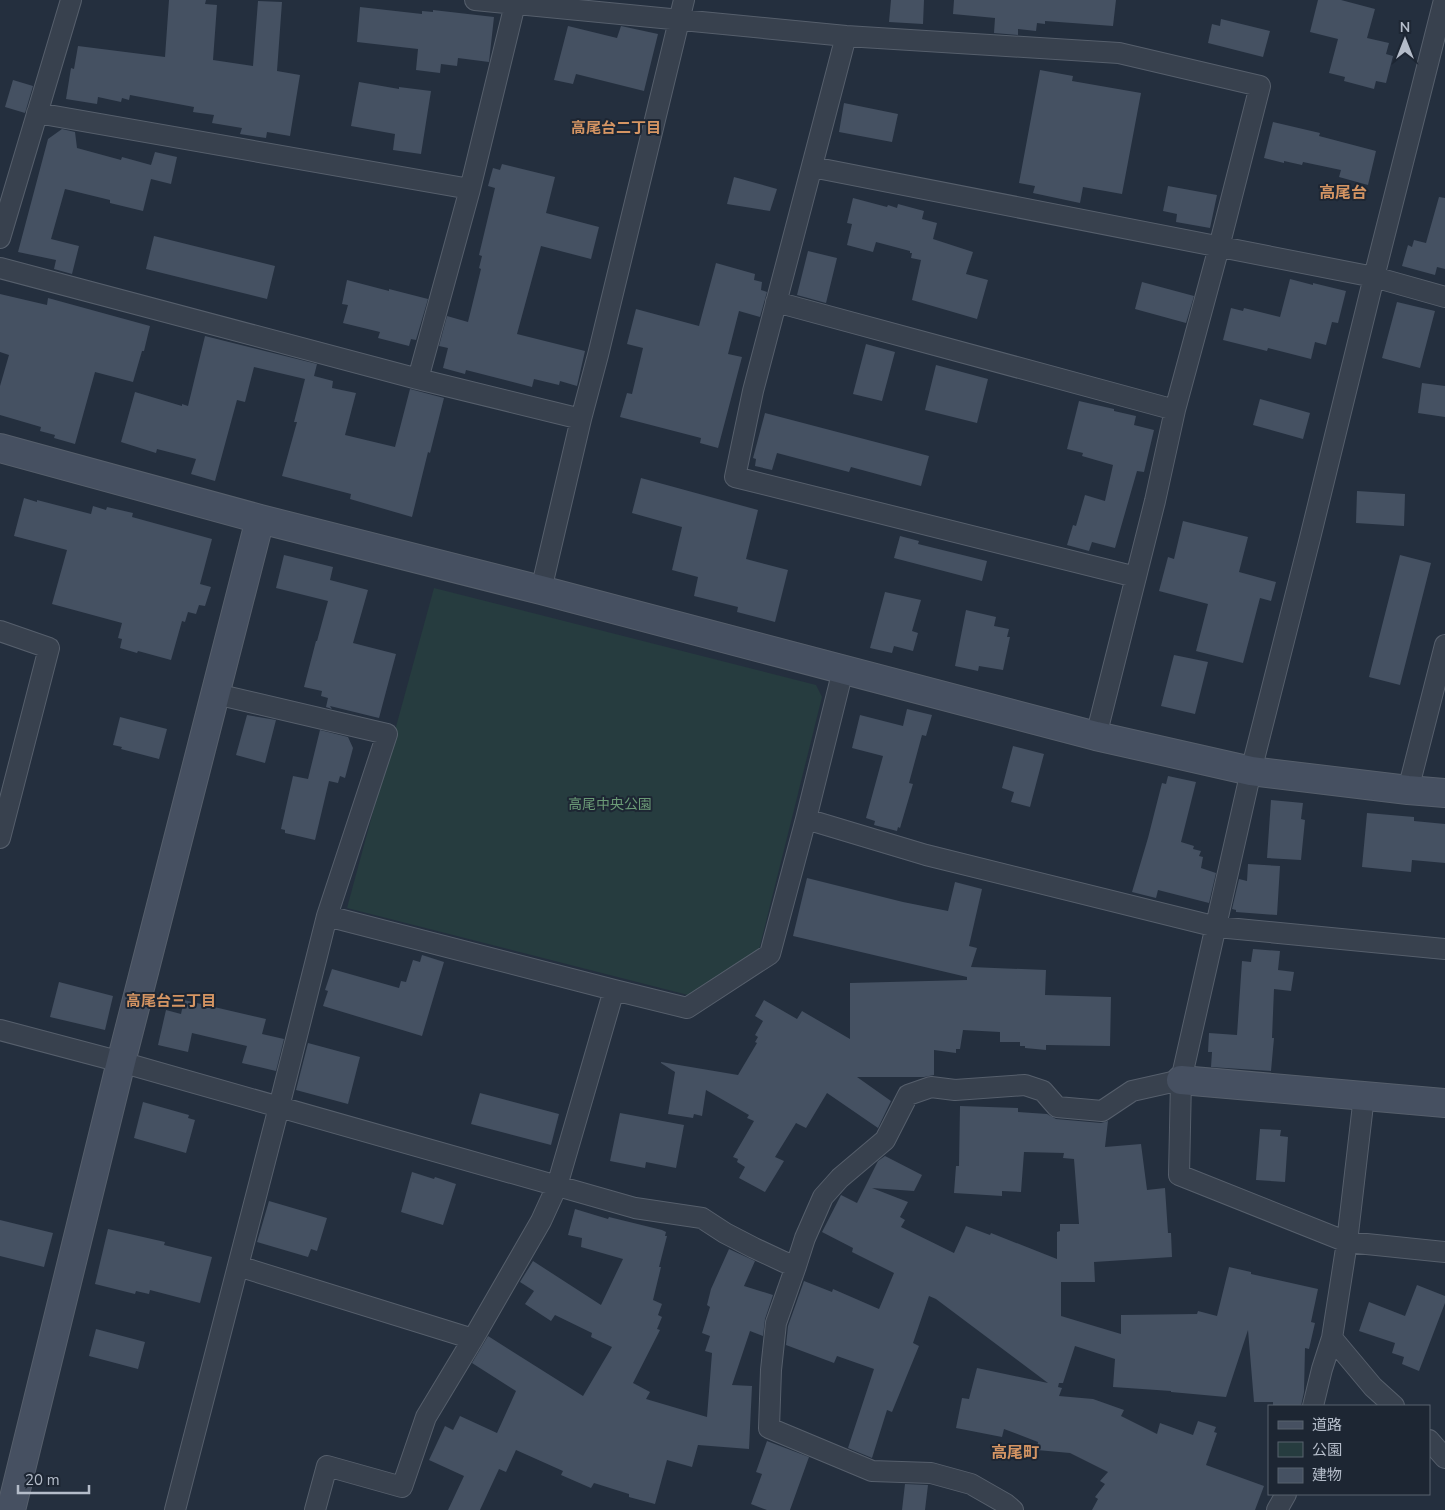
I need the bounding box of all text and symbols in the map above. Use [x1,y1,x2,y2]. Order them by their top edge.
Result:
north arrow [1380,15,1430,65]
text: N [1400,18,1410,37]
district label: 高尾台二丁目 [571,118,661,138]
district label: 高尾台 [1319,182,1367,204]
park label: 高尾中央公園 [568,795,652,814]
district label: 高尾台三丁目 [126,991,216,1011]
legend [1268,1405,1430,1495]
text: 道路 [1312,1415,1342,1435]
text: 公園 [1312,1440,1342,1460]
district label: 高尾町 [991,1442,1039,1464]
scale bar [18,1462,89,1494]
text: 建物 [1312,1465,1342,1485]
text: 20 m [25,1470,60,1490]

